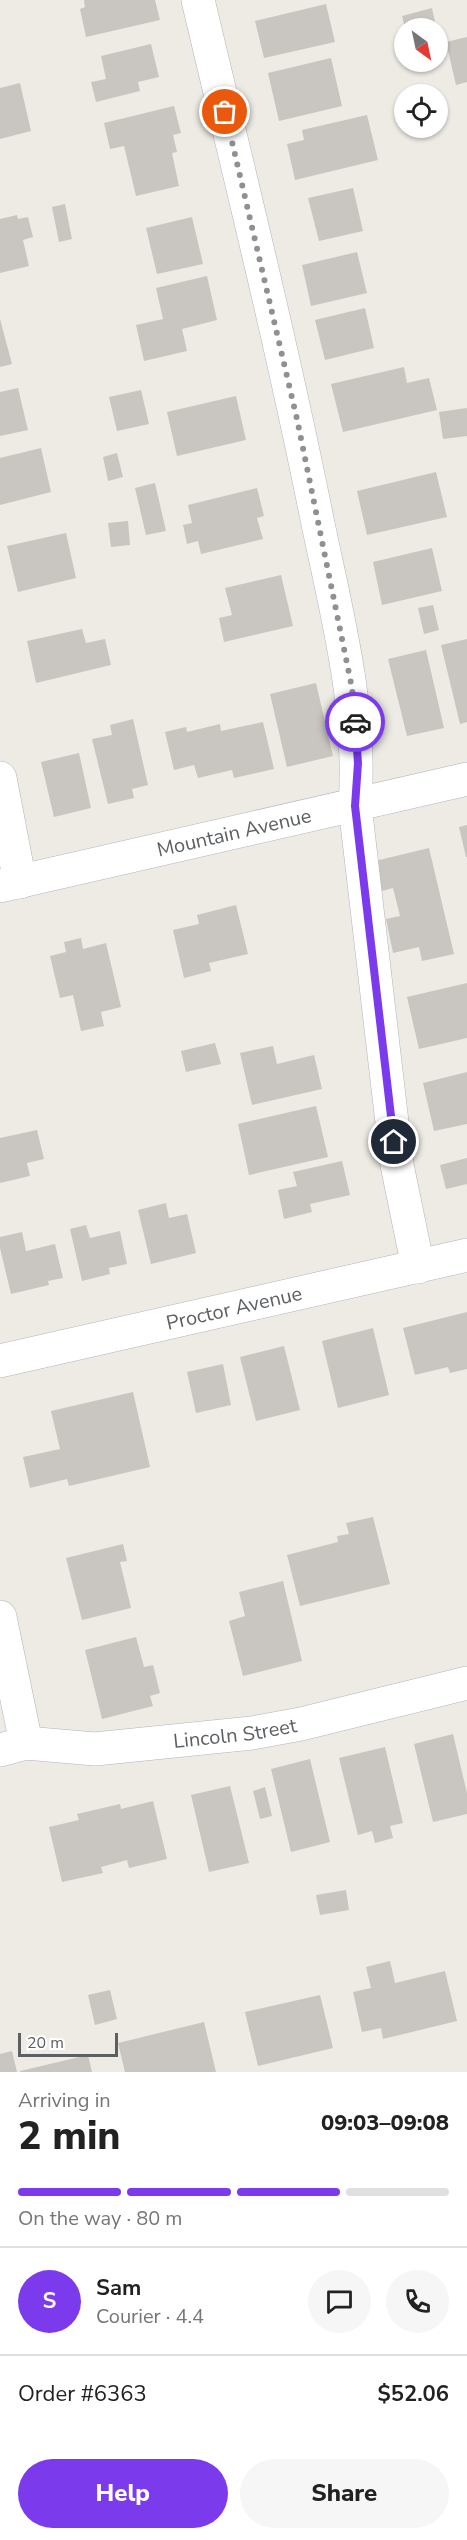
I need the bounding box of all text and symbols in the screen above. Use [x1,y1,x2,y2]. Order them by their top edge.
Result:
north arrow [394,18,448,72]
map controls [394,18,448,138]
button: locate [394,84,448,138]
pin [199,86,250,137]
icon: bag [208,95,241,128]
courier [325,692,385,752]
icon: car [339,706,372,739]
street label: Mountain Avenue [154,802,314,864]
pin [368,1116,419,1167]
icon: home [377,1125,410,1158]
street label: Proctor Avenue [164,1280,305,1337]
street label: Lincoln Street [172,1712,300,1755]
scale bar [18,2030,118,2058]
text: 20 m [27,2032,64,2054]
text: Arriving in [18,2087,111,2114]
text: 09:03–09:08 [321,2108,449,2138]
text: 2 min [18,2110,121,2163]
text: On the way · 80 m [18,2205,182,2232]
button: chat [308,2270,371,2333]
button: phone [386,2270,449,2333]
text: Sam [96,2273,141,2303]
text: S [43,2286,56,2316]
text: Courier · 4.4 [96,2303,204,2330]
text: Order #6363 [18,2379,147,2409]
text: $52.06 [378,2379,449,2409]
button: Help [18,2459,228,2528]
button: Share [240,2459,449,2528]

